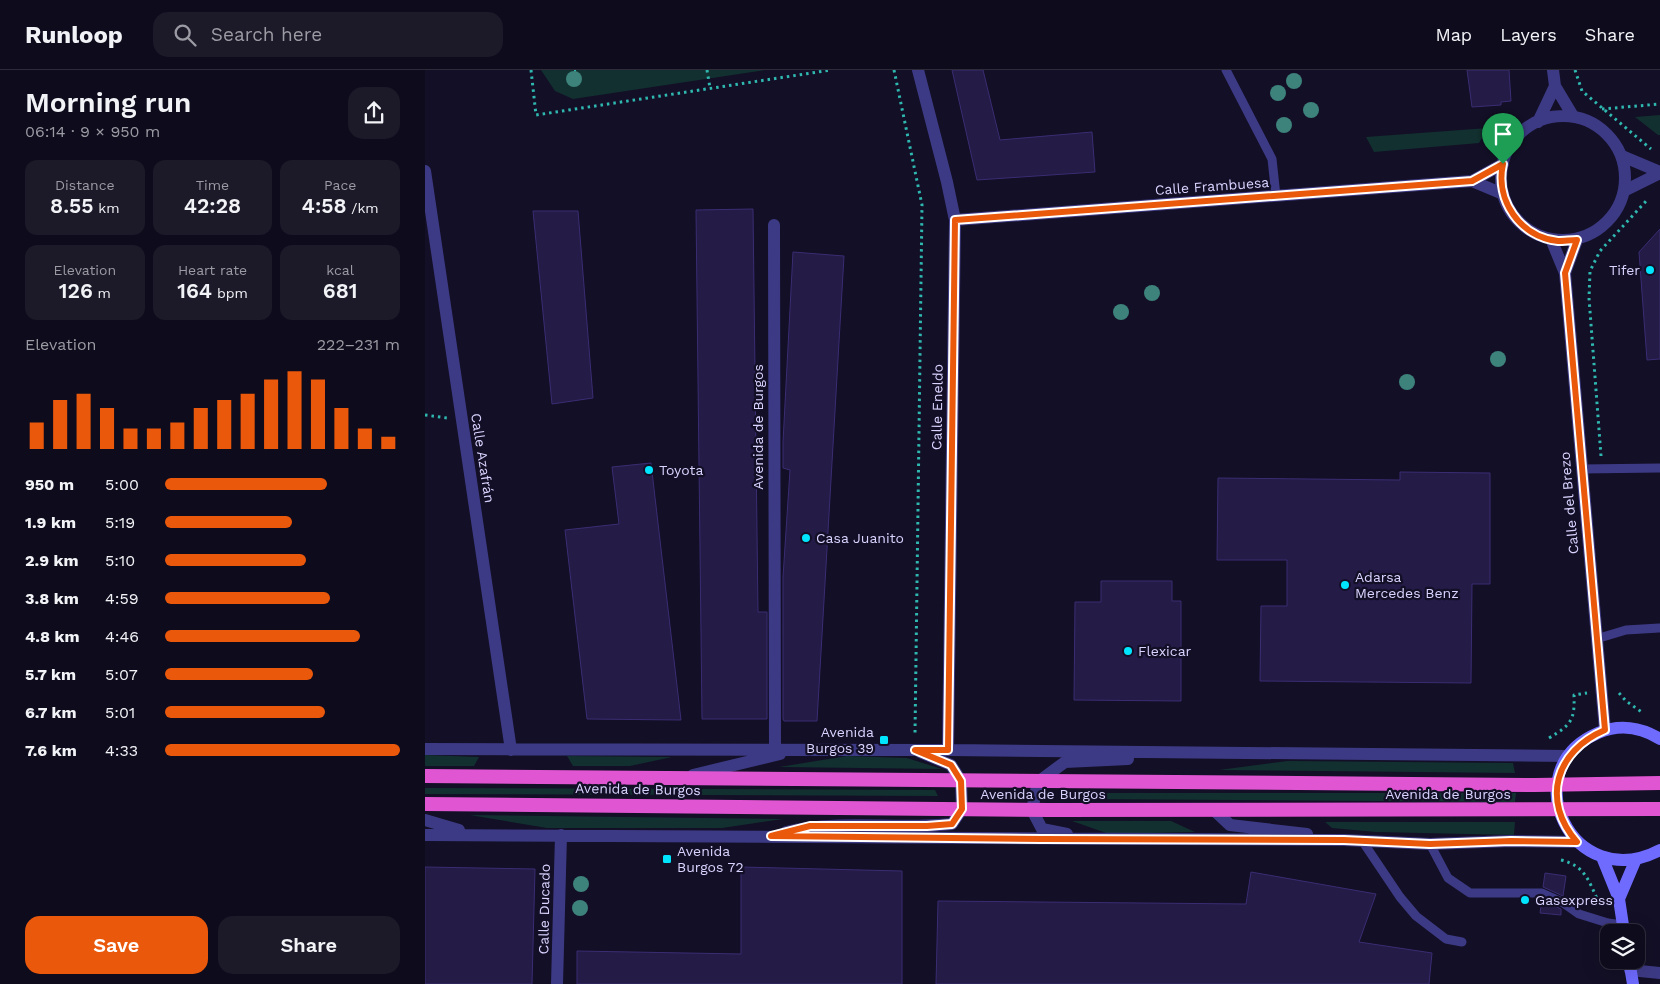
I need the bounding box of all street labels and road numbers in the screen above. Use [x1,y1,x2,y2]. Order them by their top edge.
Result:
street label: Calle Frambuesa [1154,174,1270,198]
street label: Avenida de Burgos [750,364,766,490]
street label: Calle Eneldo [928,364,946,450]
street label: Calle Azafrán [468,412,498,504]
street label: Calle del Brezo [1557,451,1581,555]
street label: Avenida de Burgos [575,780,701,798]
street label: Avenida de Burgos [980,786,1106,802]
street label: Avenida de Burgos [1385,786,1511,802]
street label: Calle Ducado [535,864,553,954]

